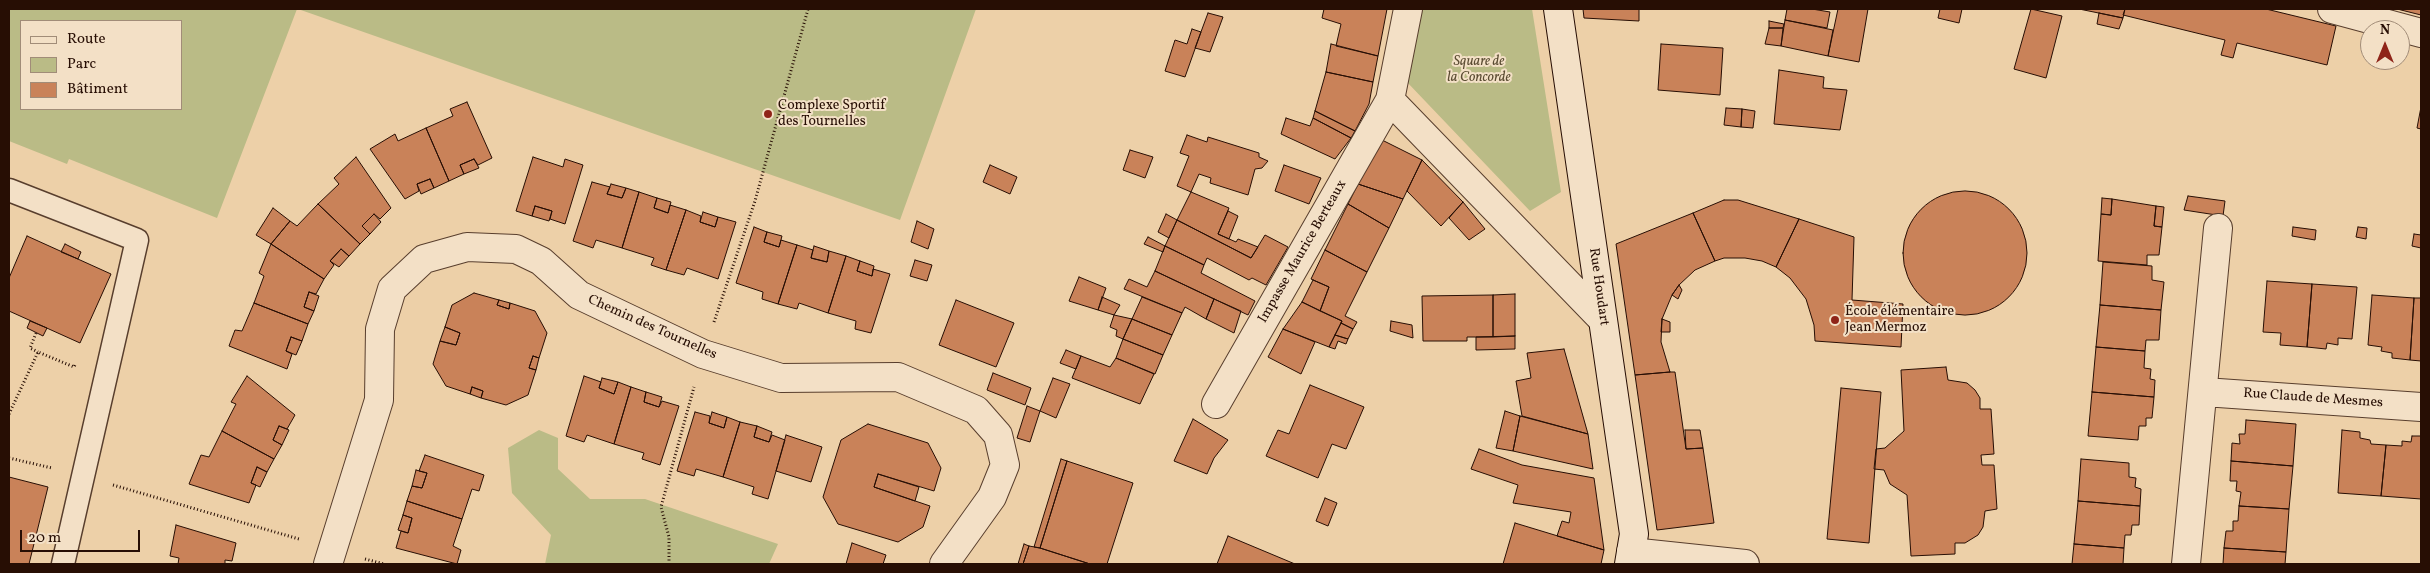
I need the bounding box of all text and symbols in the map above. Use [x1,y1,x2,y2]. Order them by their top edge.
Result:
legend [20,20,182,110]
north arrow [2360,20,2410,70]
text: N [2380,21,2390,40]
text: Route [67,29,106,50]
text: Parc [67,54,96,75]
park label: Square de la Concorde [1447,54,1511,86]
text: Bâtiment [67,79,128,100]
place label: Complexe Sportif des Tournelles [778,98,885,130]
marker: Complexe Sportif des Tournelles [762,108,774,120]
street label: Impasse Maurice Berteaux [1255,178,1351,326]
street label: Rue Houdart [1584,247,1612,327]
street label: Chemin des Tournelles [585,292,719,364]
place label: École élémentaire Jean Mermoz [1845,304,1954,336]
marker: École élémentaire Jean Mermoz [1829,314,1841,326]
street label: Rue Claude de Mesmes [2243,386,2383,412]
scale bar [22,520,142,552]
text: 20 m [28,528,61,549]

